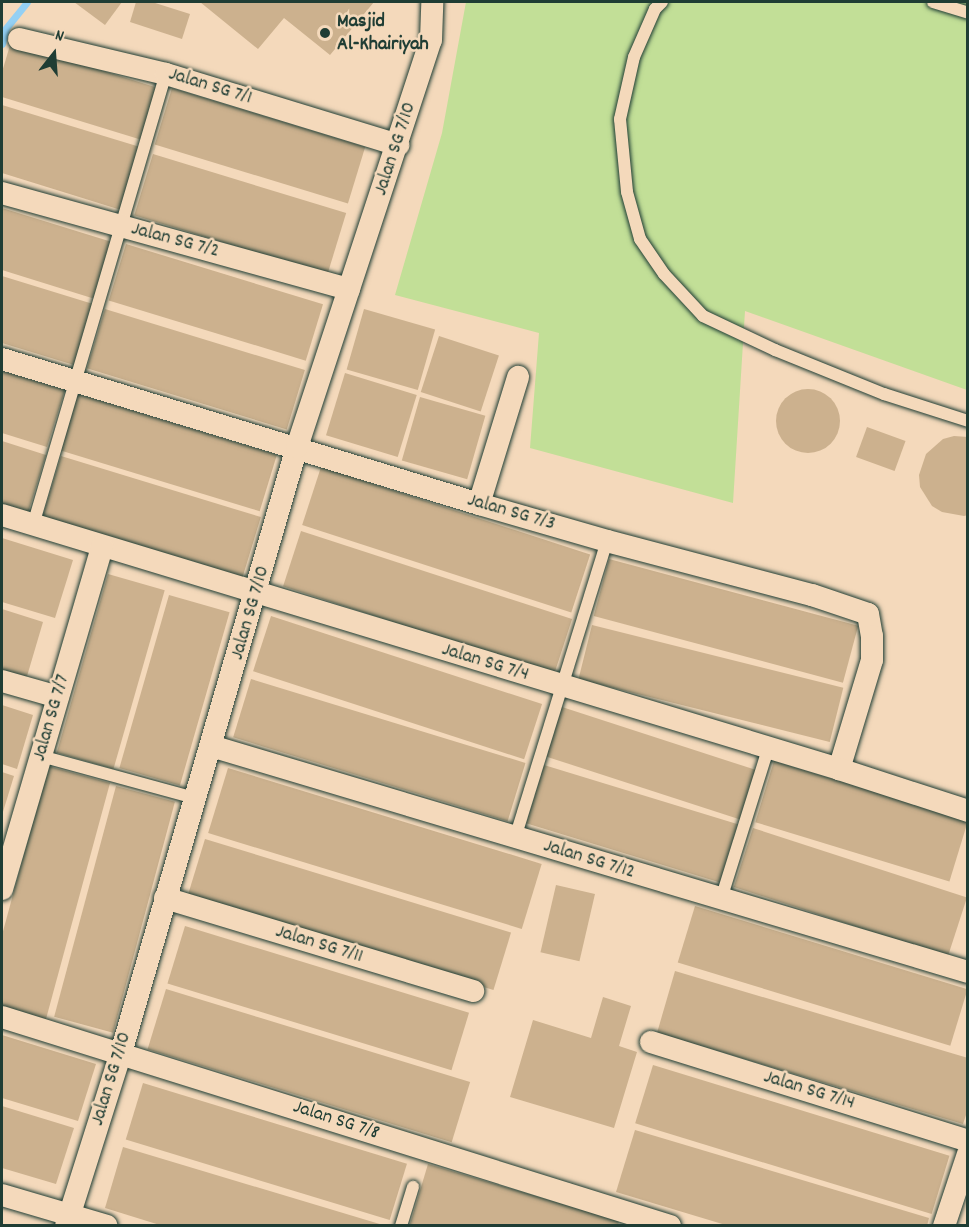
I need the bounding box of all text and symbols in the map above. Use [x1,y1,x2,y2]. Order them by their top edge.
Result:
place label: Masjid Al-Khairiyah [337,10,429,57]
north arrow [24,24,84,84]
text: N [52,24,67,48]
marker: Masjid Al-Khairiyah [318,26,332,40]
street label: Jalan SG 7/1 [165,63,255,111]
street label: Jalan SG 7/10 [370,99,422,199]
street label: Jalan SG 7/2 [128,218,222,264]
street label: Jalan SG 7/3 [464,489,558,537]
street label: Jalan SG 7/10 [226,563,276,663]
street label: Jalan SG 7/4 [439,638,531,688]
street label: Jalan SG 7/7 [28,672,76,764]
street label: Jalan SG 7/12 [540,835,638,885]
street label: Jalan SG 7/11 [272,920,366,970]
street label: Jalan SG 7/10 [86,1029,138,1129]
street label: Jalan SG 7/14 [760,1066,858,1116]
street label: Jalan SG 7/8 [290,1096,382,1146]

